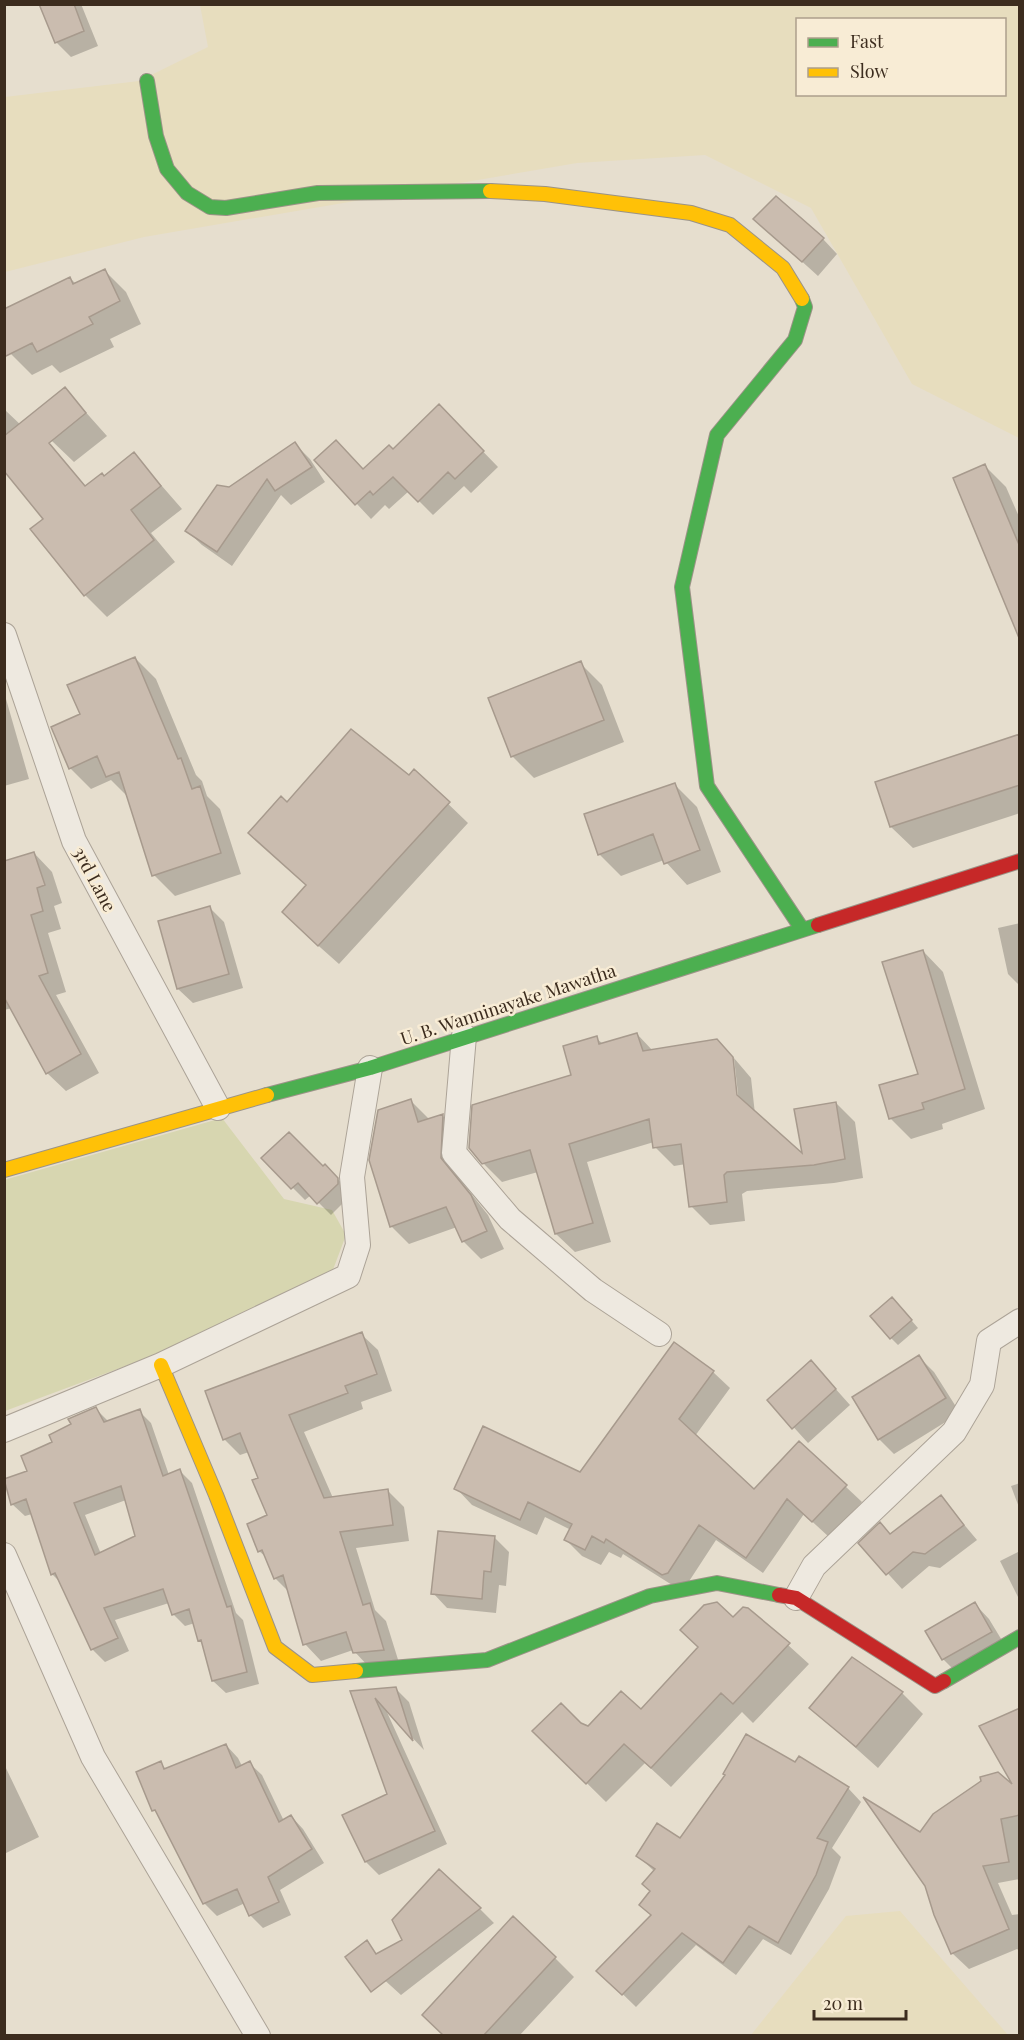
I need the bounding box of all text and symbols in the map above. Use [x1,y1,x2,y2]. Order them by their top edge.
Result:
legend [796,18,1006,96]
text: Fast [850,29,884,53]
text: Slow [850,59,888,83]
street label: 3rd Lane [68,842,122,916]
street label: U. B. Wanninayake Mawatha [397,958,619,1050]
scale bar [814,1983,906,2021]
text: 20 m [823,1991,863,2015]

